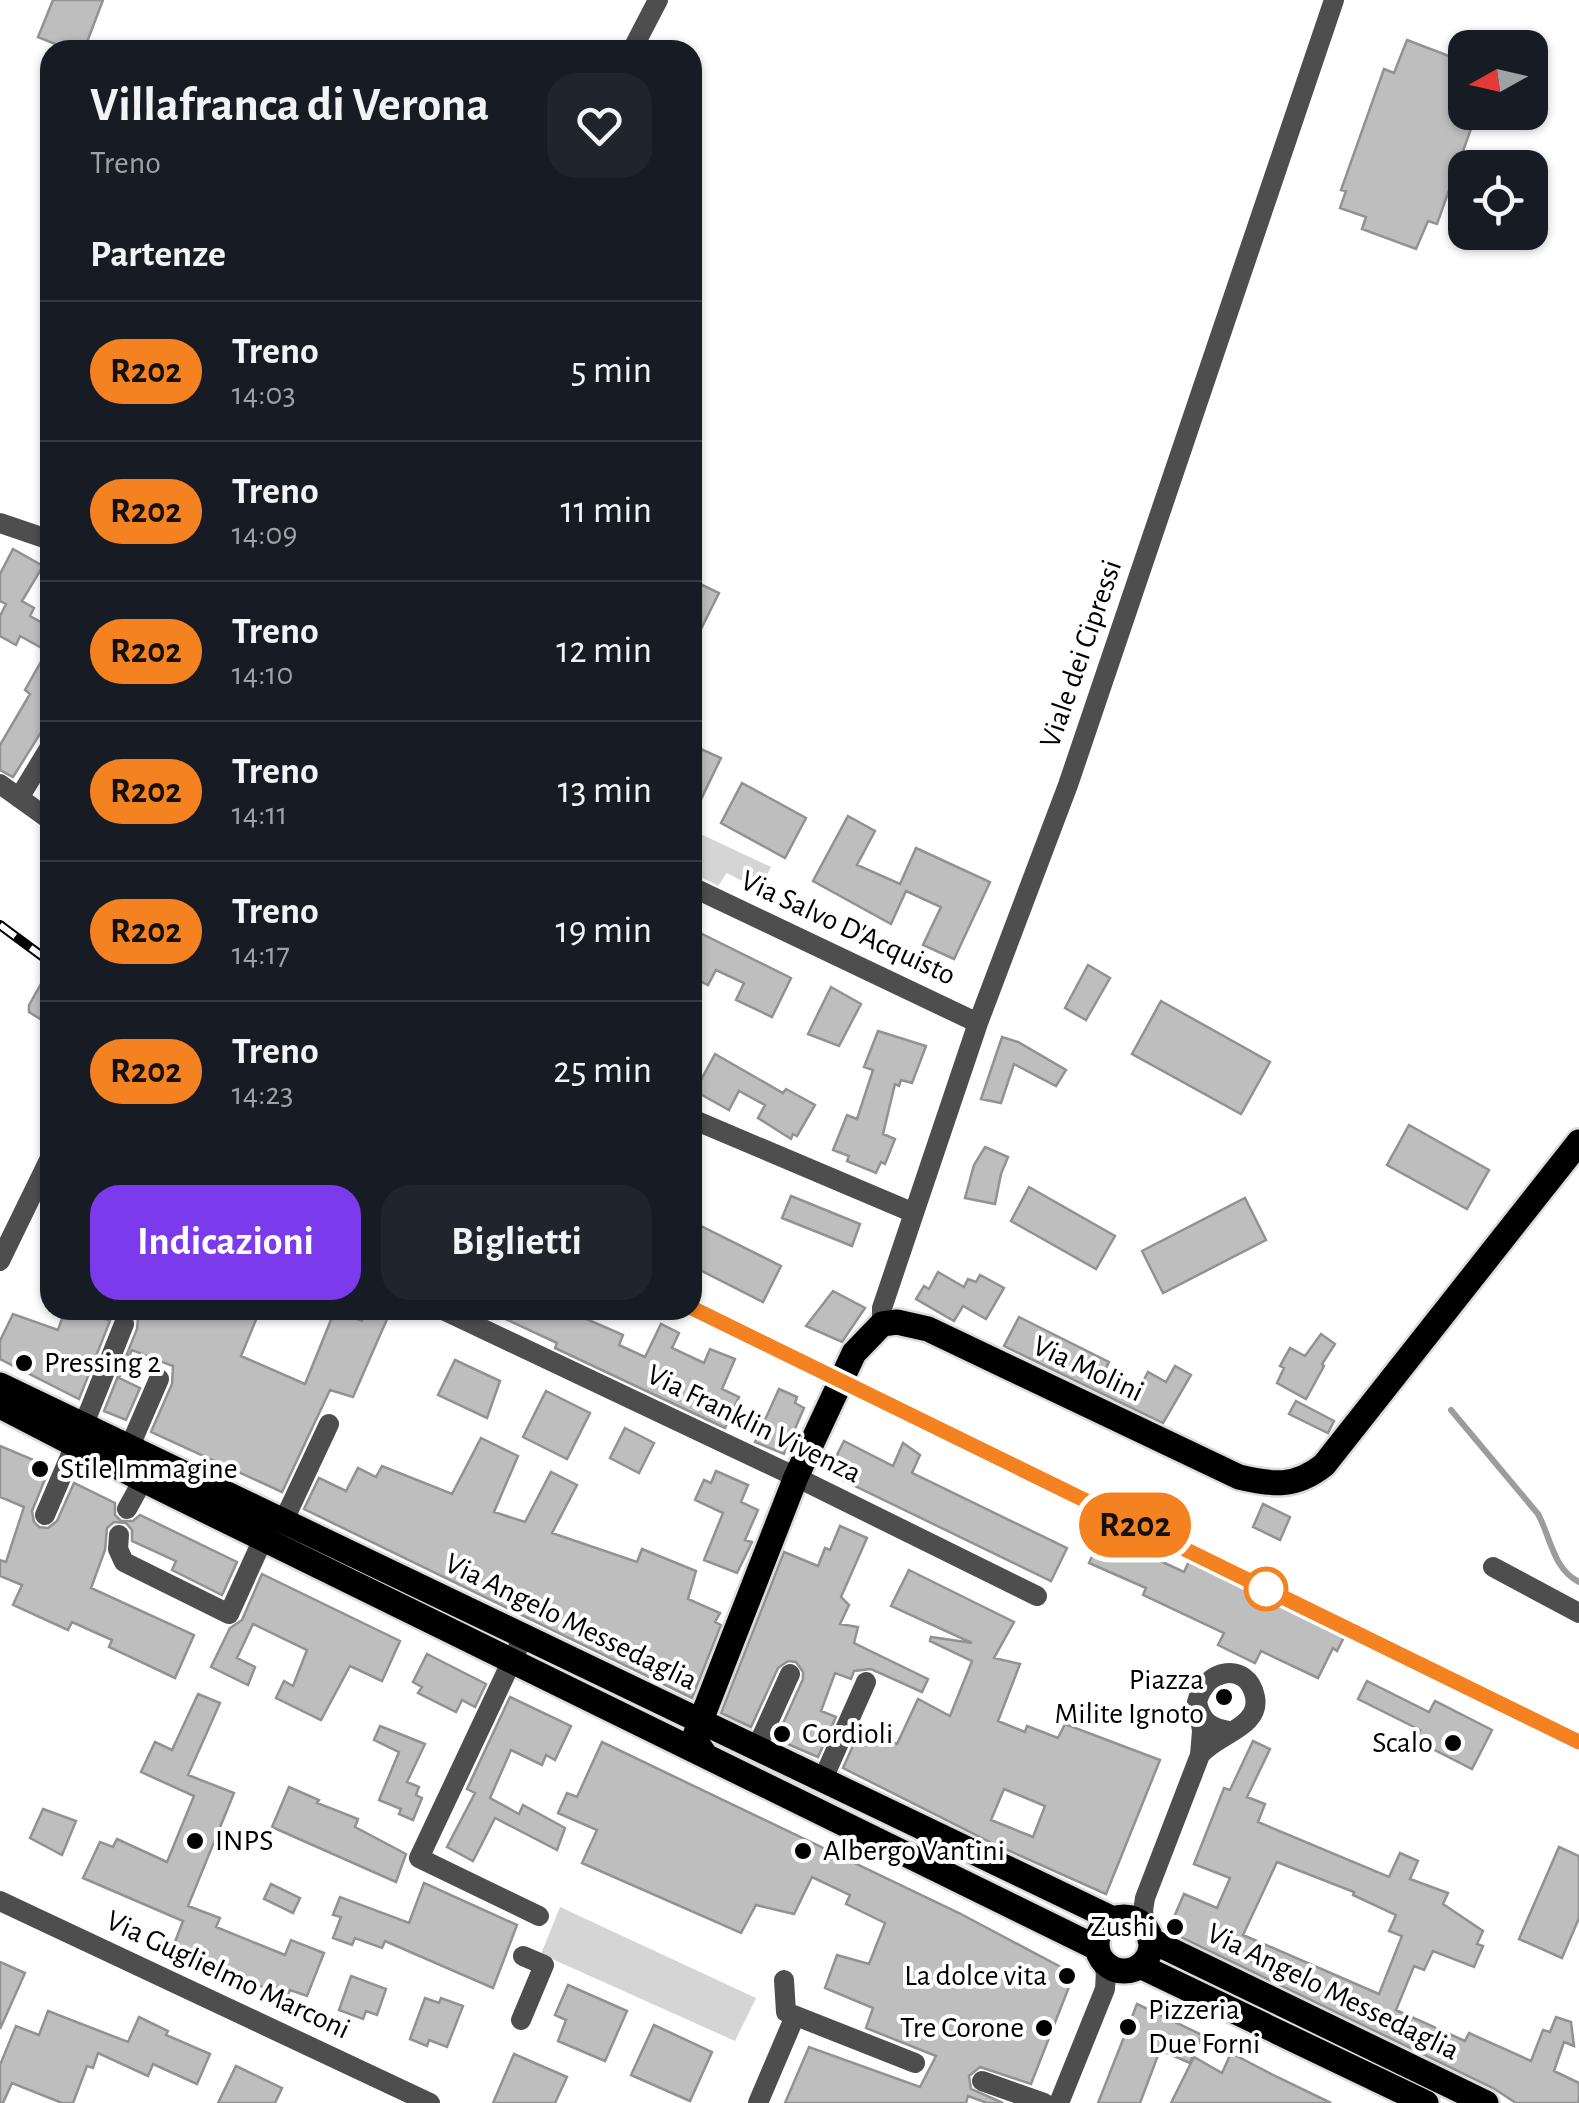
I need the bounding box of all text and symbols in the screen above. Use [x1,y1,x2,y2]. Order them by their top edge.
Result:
north arrow [1448,30,1548,130]
map controls [1448,30,1548,250]
button: heart [547,73,652,178]
text: Villafranca di Verona [90,82,489,130]
text: Treno [90,147,161,179]
button: locate [1448,150,1548,250]
text: Partenze [90,236,226,274]
text: Treno [232,333,319,371]
text: 5 min [571,352,652,390]
text: R202 [110,354,182,389]
text: 14:03 [232,378,296,410]
text: Treno [232,473,319,511]
text: 11 min [560,492,652,530]
text: R202 [110,494,182,529]
text: 14:09 [232,518,298,550]
street label: Viale dei Cipressi [1035,556,1127,752]
text: Treno [232,613,319,651]
text: 12 min [556,632,652,670]
text: R202 [110,634,182,669]
text: 14:10 [232,658,294,690]
text: Treno [232,753,319,791]
text: 13 min [558,772,652,810]
text: R202 [110,774,182,809]
text: 14:11 [232,798,288,830]
street label: Via Salvo D'Acquisto [736,865,960,991]
text: Treno [232,893,319,931]
text: 19 min [556,912,652,950]
text: R202 [110,914,182,949]
text: 14:17 [232,938,290,970]
text: Treno [232,1033,319,1071]
text: 25 min [553,1052,652,1090]
text: R202 [110,1054,182,1089]
text: 14:23 [232,1078,293,1110]
button: Indicazioni [90,1185,361,1300]
button: Biglietti [381,1185,652,1300]
street label: Via Molini [1028,1330,1148,1408]
place label: Pressing 2 [44,1348,161,1378]
marker: Pressing 2 [13,1352,35,1374]
street label: Via Franklin Vivenza [642,1359,866,1489]
place label: Stile Immagine [60,1454,238,1484]
marker: Stile Immagine [29,1458,51,1480]
line badge: R202 [1065,1492,1205,1558]
text: R202 [1099,1508,1171,1543]
street label: Via Angelo Messedaglia [440,1548,702,1696]
unlabelled marker [1245,1568,1287,1610]
place label: Piazza Milite Ignoto [1054,1665,1204,1729]
marker: Piazza Milite Ignoto [1213,1686,1235,1708]
place label: Cordioli [802,1719,893,1749]
marker: Cordioli [771,1723,793,1745]
place label: Scalo [1372,1728,1433,1758]
marker: Scalo [1442,1732,1464,1754]
place label: INPS [215,1826,273,1856]
marker: INPS [184,1830,206,1852]
place label: Albergo Vantini [823,1836,1005,1866]
marker: Albergo Vantini [792,1840,814,1862]
street label: Via Guglielmo Marconi [101,1905,355,2045]
place label: Zushi [1090,1912,1155,1942]
marker: Zushi [1164,1916,1186,1938]
street label: Via Angelo Messedaglia [1202,1918,1464,2066]
place label: La dolce vita [904,1961,1047,1991]
marker: La dolce vita [1056,1965,1078,1987]
place label: Pizzeria Due Forni [1148,1995,1260,2059]
place label: Tre Corone [900,2013,1024,2043]
marker: Pizzeria Due Forni [1117,2016,1139,2038]
marker: Tre Corone [1033,2017,1055,2039]

